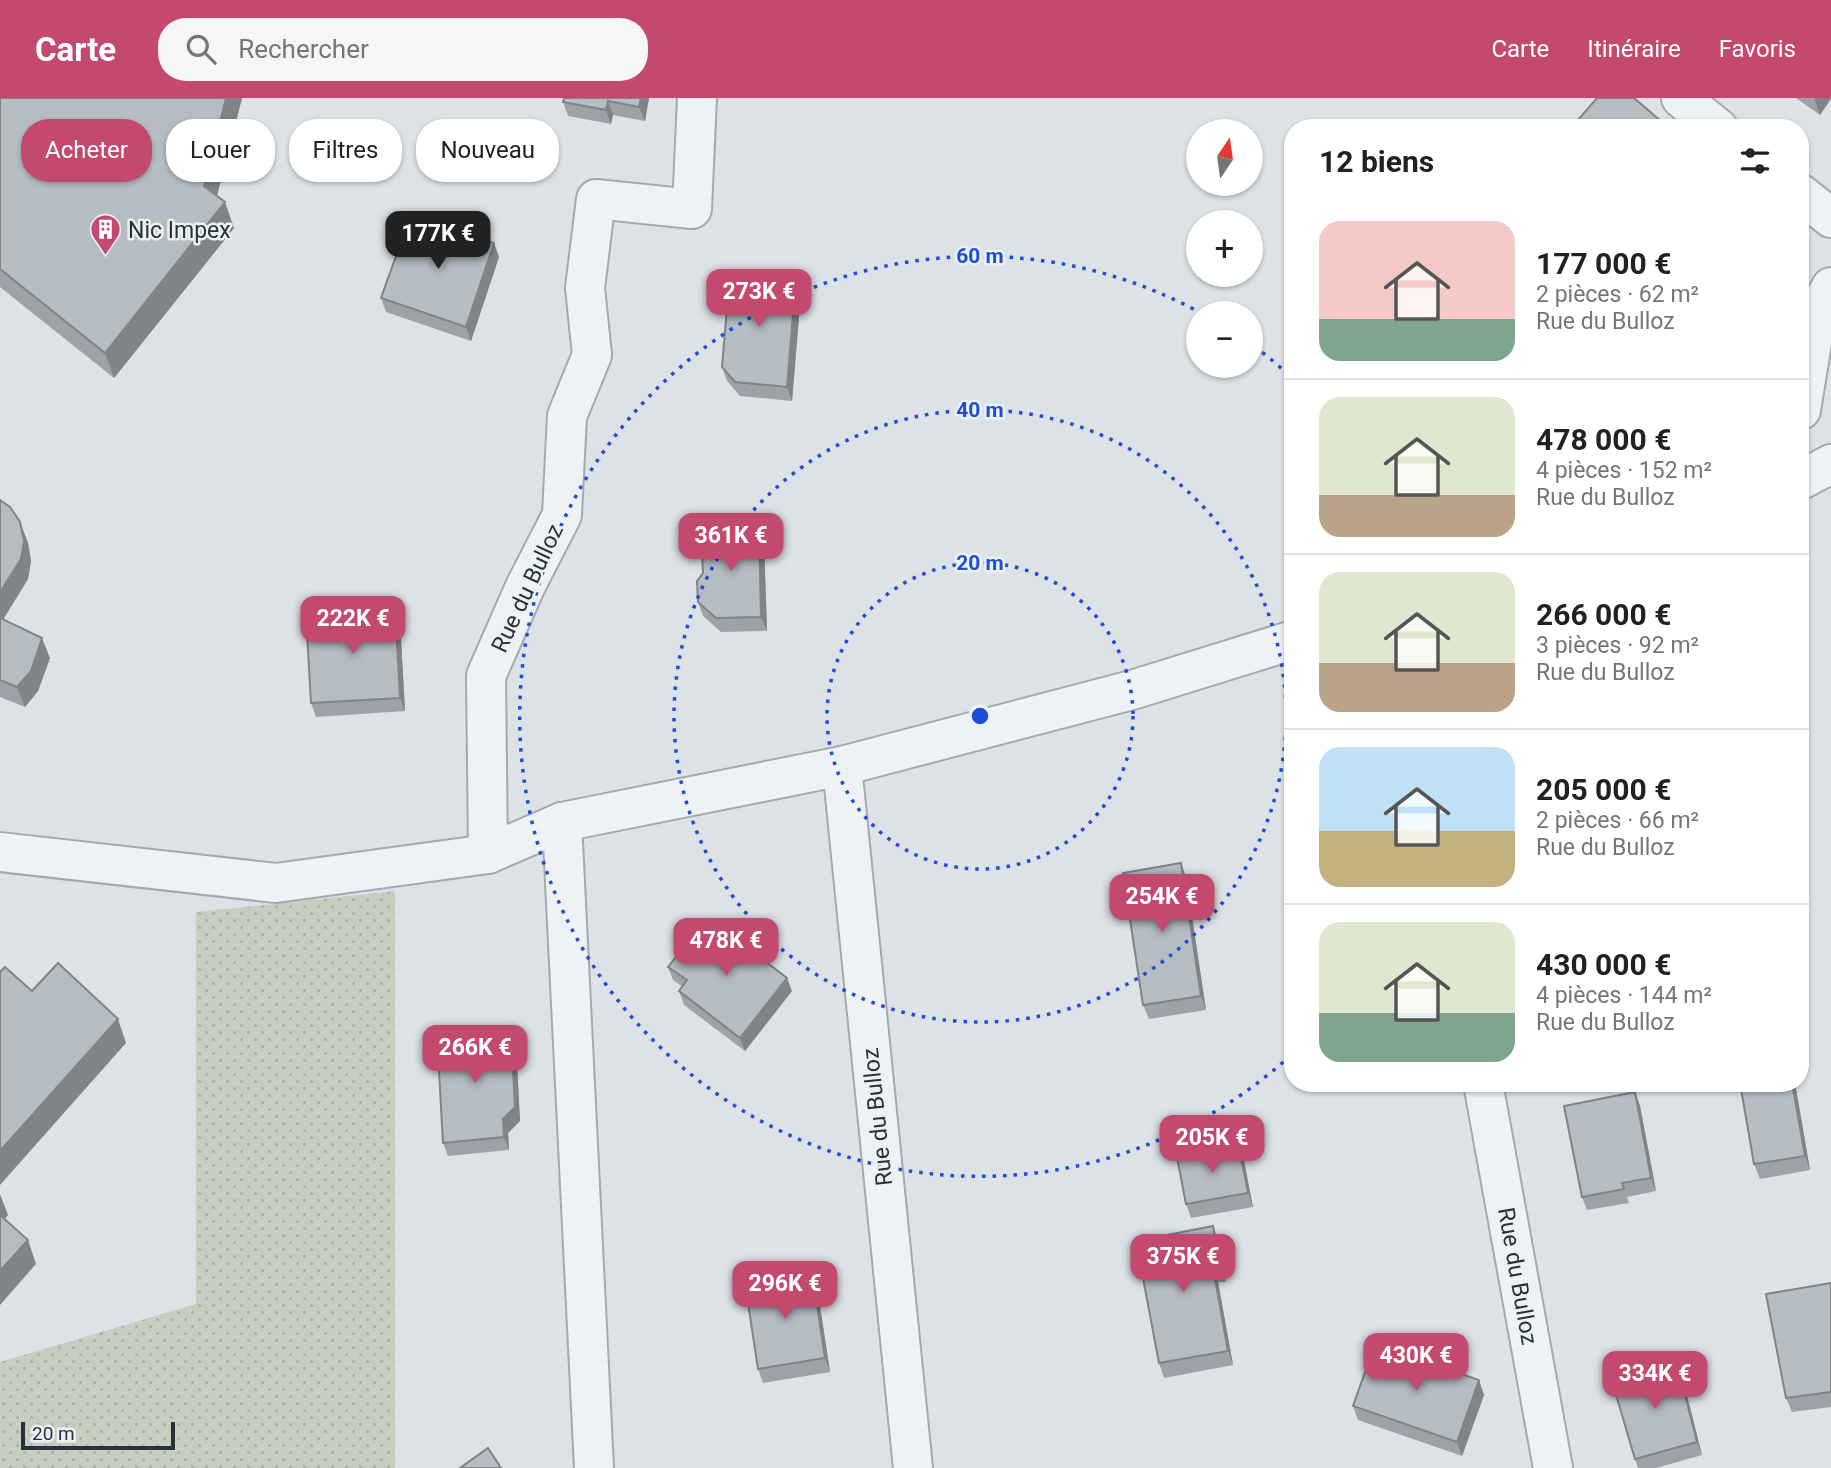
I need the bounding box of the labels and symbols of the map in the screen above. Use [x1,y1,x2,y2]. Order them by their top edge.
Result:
north arrow [1186,119,1264,196]
pin: 177K € [381,212,495,271]
building icon: Nic Impex [88,213,122,257]
place label: Nic Impex [128,217,231,244]
text: 60 m [956,244,1004,268]
pin: 273K € [702,270,816,329]
text: 40 m [956,398,1004,422]
pin: 361K € [674,514,788,573]
street label: Rue du Bulloz [486,520,569,657]
text: 20 m [956,551,1004,575]
pin: 222K € [296,596,410,656]
centre of rings [968,704,992,728]
pin: 254K € [1105,874,1219,934]
pin: 478K € [669,918,783,978]
pin: 266K € [418,1026,532,1085]
street label: Rue du Bulloz [857,1047,898,1187]
pin: 205K € [1155,1116,1269,1175]
street label: Rue du Bulloz [1492,1205,1543,1347]
pin: 375K € [1126,1234,1240,1294]
pin: 296K € [728,1262,842,1321]
pin: 430K € [1359,1334,1473,1393]
pin: 334K € [1598,1352,1712,1411]
scale bar [21,1419,175,1451]

